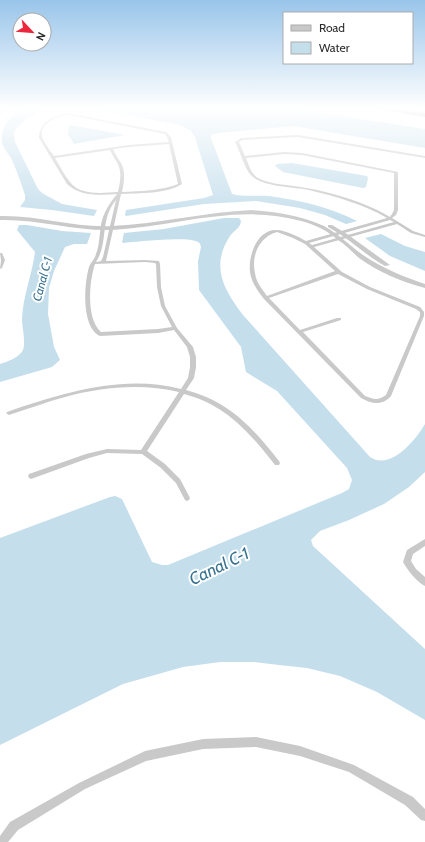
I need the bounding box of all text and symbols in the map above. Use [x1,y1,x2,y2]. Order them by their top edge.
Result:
north arrow [12,12,52,52]
legend [283,12,413,64]
text: Road [319,20,345,35]
text: N [33,30,49,43]
text: Water [319,40,350,55]
water label: Canal C-1 [29,255,55,303]
water label: Canal C-1 [186,543,252,589]

